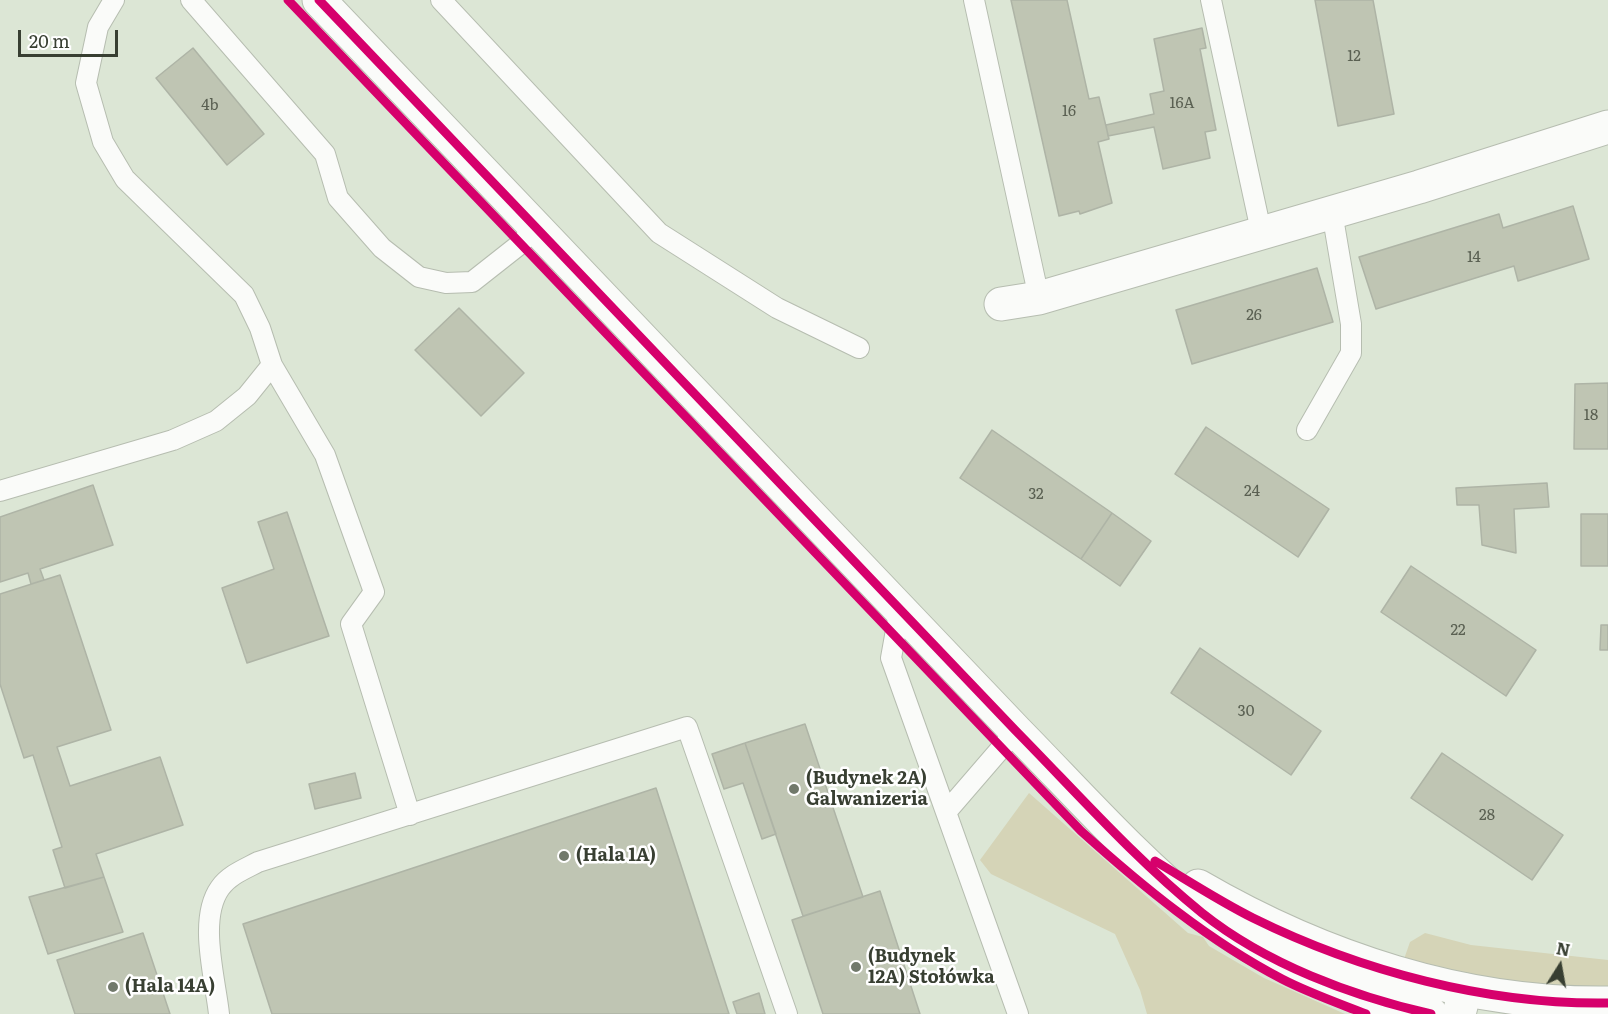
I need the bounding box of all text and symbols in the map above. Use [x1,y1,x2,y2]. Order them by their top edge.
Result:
scale bar [21,18,122,56]
text: 20 m [29,27,70,54]
house number: 12 [1347,48,1361,66]
house number: 16A [1169,95,1195,113]
house number: 4b [201,97,219,115]
house number: 16 [1062,103,1076,121]
house number: 14 [1467,249,1481,267]
house number: 26 [1246,307,1262,325]
house number: 18 [1584,407,1598,425]
house number: 24 [1244,483,1260,501]
house number: 32 [1028,486,1044,504]
house number: 22 [1450,622,1466,640]
house number: 30 [1238,703,1254,721]
place label: (Budynek 2A) Galwanizeria [806,768,928,810]
marker: (Budynek 2A) Galwanizeria [787,782,801,796]
house number: 28 [1479,807,1495,825]
place label: (Hala 1A) [576,845,656,867]
marker: (Hala 1A) [557,849,571,863]
text: N [1555,935,1572,961]
north arrow [1530,936,1590,996]
place label: (Budynek 12A) Stołówka [868,946,995,988]
marker: (Budynek 12A) Stołówka [849,960,863,974]
place label: (Hala 14A) [125,976,215,998]
marker: (Hala 14A) [106,980,120,994]

